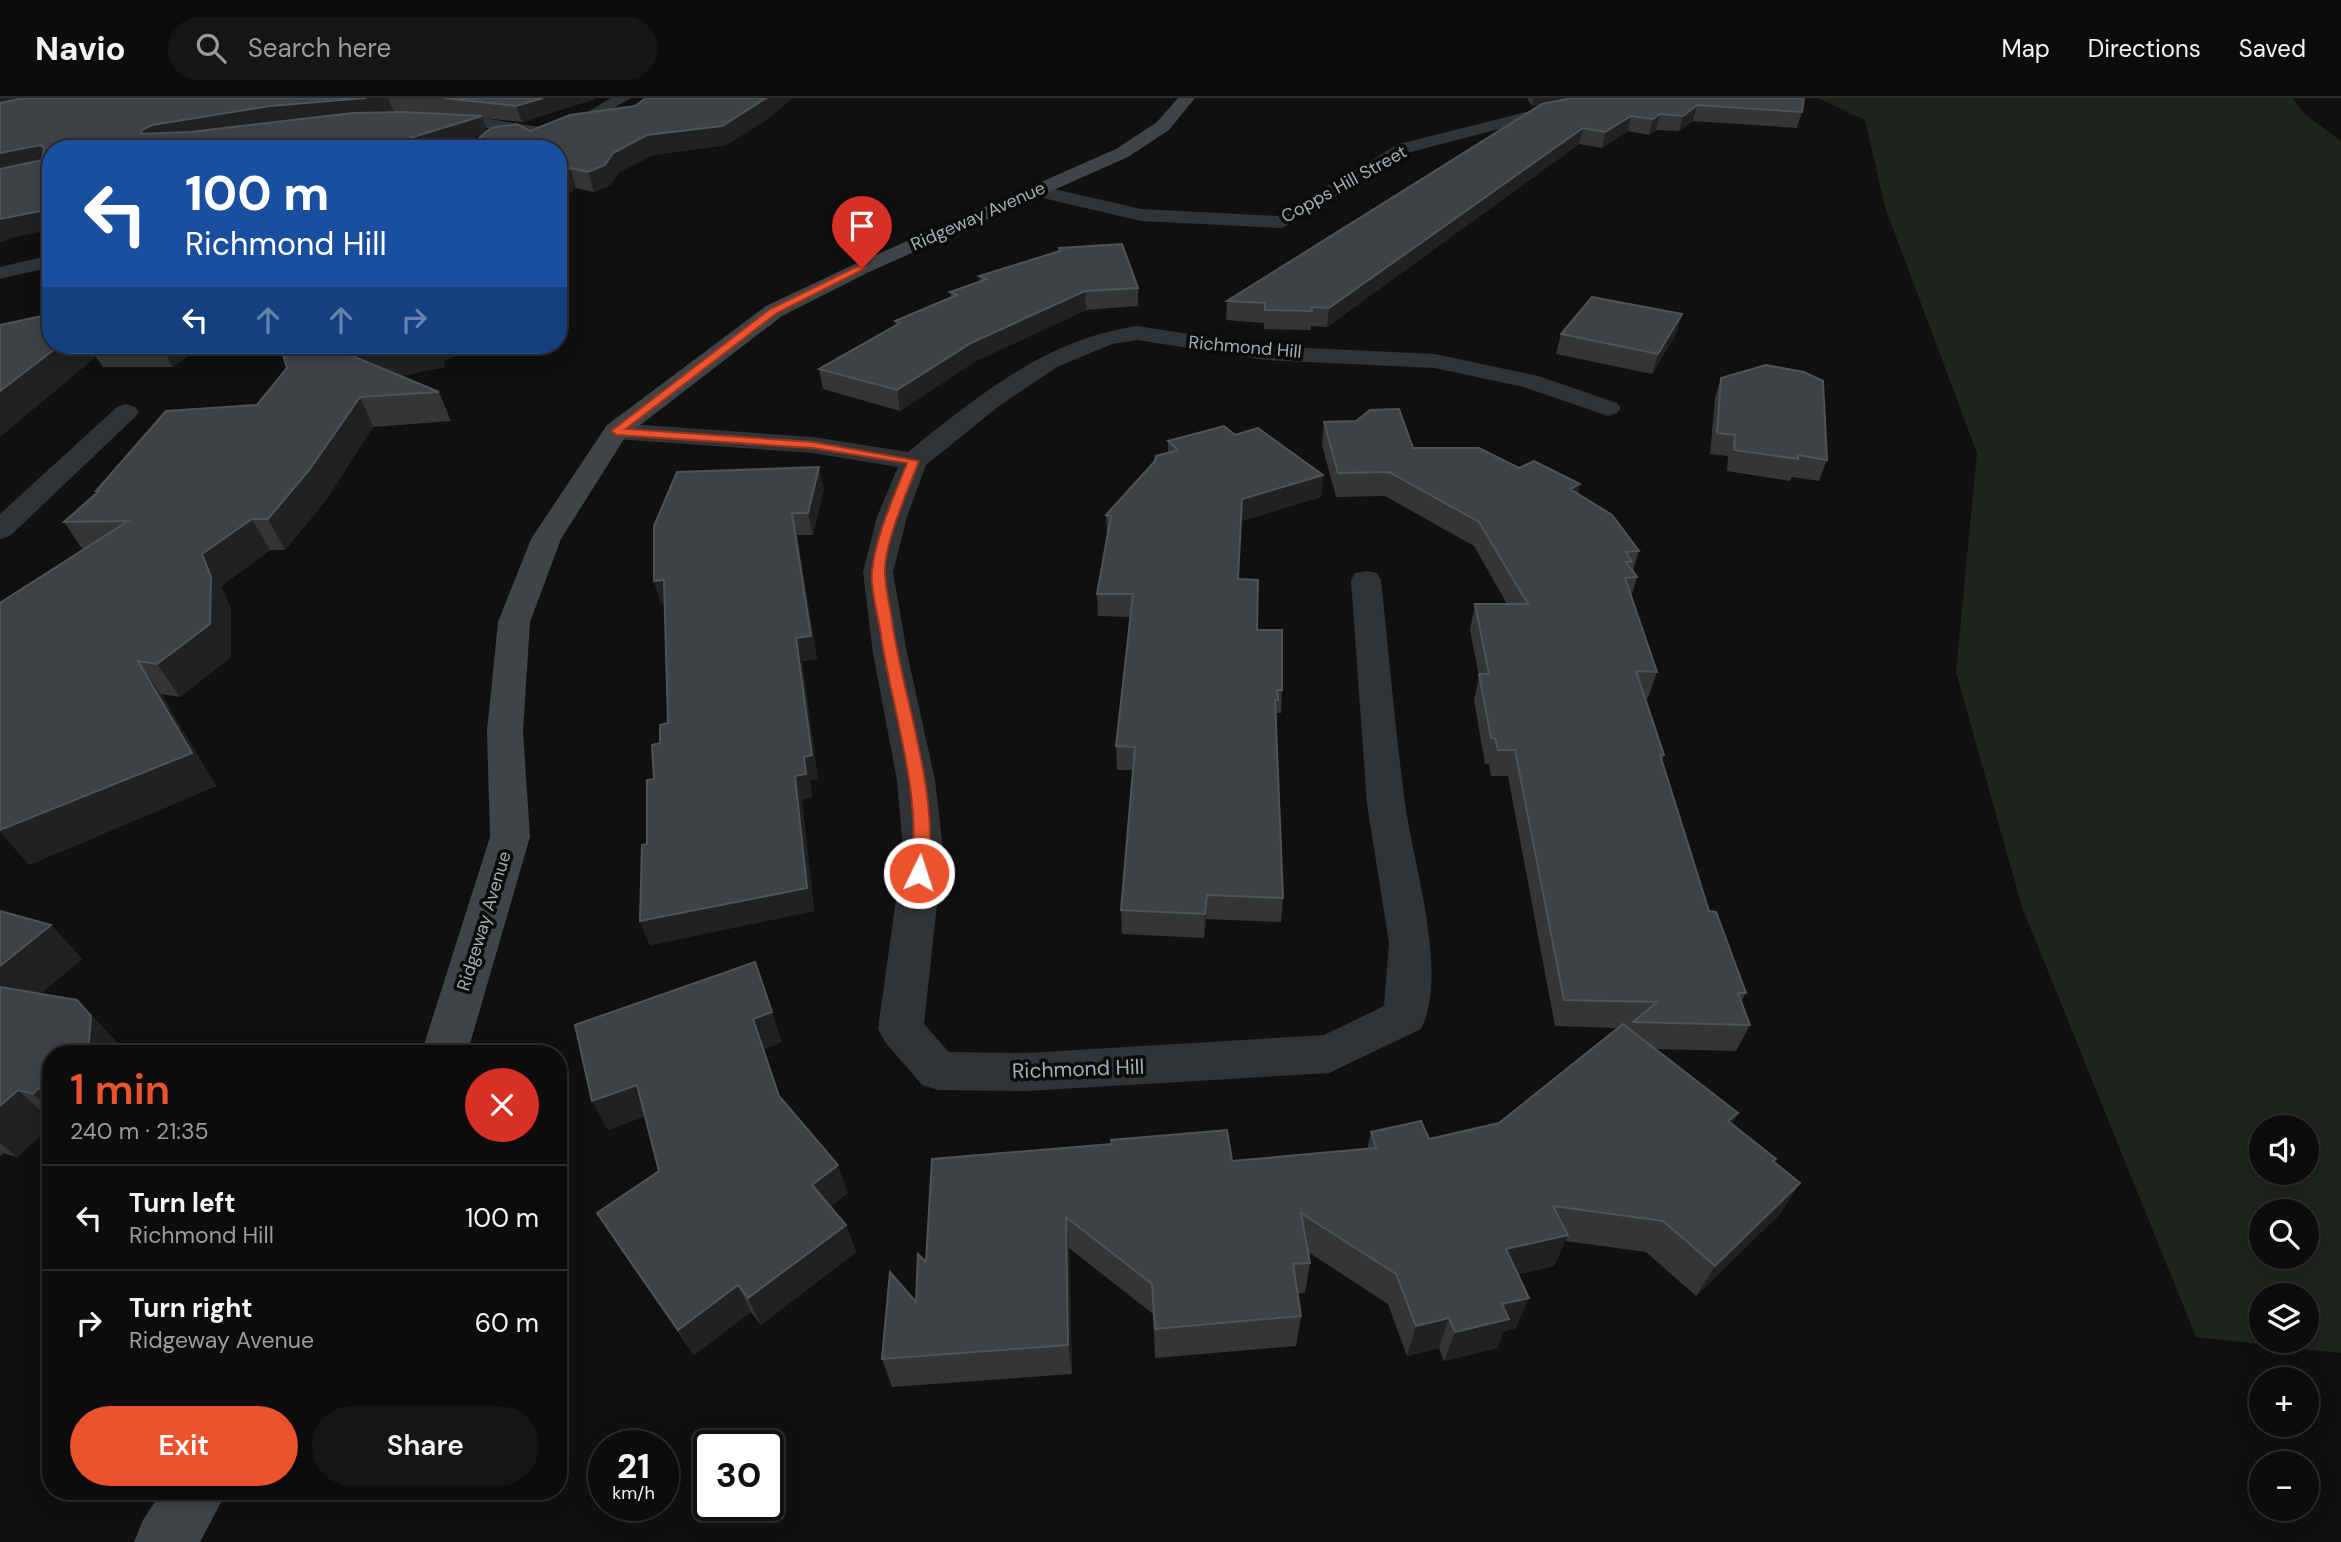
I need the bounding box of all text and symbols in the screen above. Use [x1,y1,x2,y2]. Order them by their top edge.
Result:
search box [168,17,658,80]
text: Navio [35,27,126,70]
icon: search [192,29,230,67]
text: Search here [248,31,391,65]
text: Map [2002,33,2050,64]
text: Directions [2088,33,2201,64]
text: Saved [2239,33,2306,64]
street label: Copps Hill Street [1277,139,1411,229]
text: 100 m [185,161,329,225]
icon: left [70,168,161,259]
street label: Ridgeway Avenue [907,176,1049,256]
pin [832,196,892,268]
icon: arrive [843,207,881,245]
text: Richmond Hill [185,223,387,265]
icon: left [176,301,214,339]
icon: ahead [249,301,287,339]
icon: ahead [322,301,360,339]
icon: right [395,301,433,339]
street label: Richmond Hill [1187,330,1303,364]
position arrow [882,836,956,910]
street label: Ridgeway Avenue [451,848,517,994]
street label: Richmond Hill [1011,1053,1145,1085]
text: 1 min [70,1062,170,1117]
button: close [465,1068,539,1142]
map controls [2249,1115,2319,1521]
button: sound [2249,1115,2319,1185]
text: 240 m · 21:35 [70,1116,209,1146]
text: Turn left [129,1186,236,1220]
icon: left [70,1199,108,1237]
button: search [2249,1199,2319,1269]
text: 100 m [465,1201,539,1235]
text: Richmond Hill [129,1220,274,1250]
button: layers [2249,1283,2319,1353]
text: Turn right [129,1291,253,1325]
icon: right [70,1304,108,1342]
text: 60 m [475,1306,539,1340]
text: Ridgeway Avenue [129,1325,314,1355]
button: + [2249,1367,2319,1437]
button: Exit [70,1406,298,1486]
button: Share [312,1406,539,1486]
speed limit sign: 30 [693,1430,784,1521]
text: 21 [617,1443,650,1489]
button: − [2249,1451,2319,1521]
text: km/h [612,1481,655,1505]

